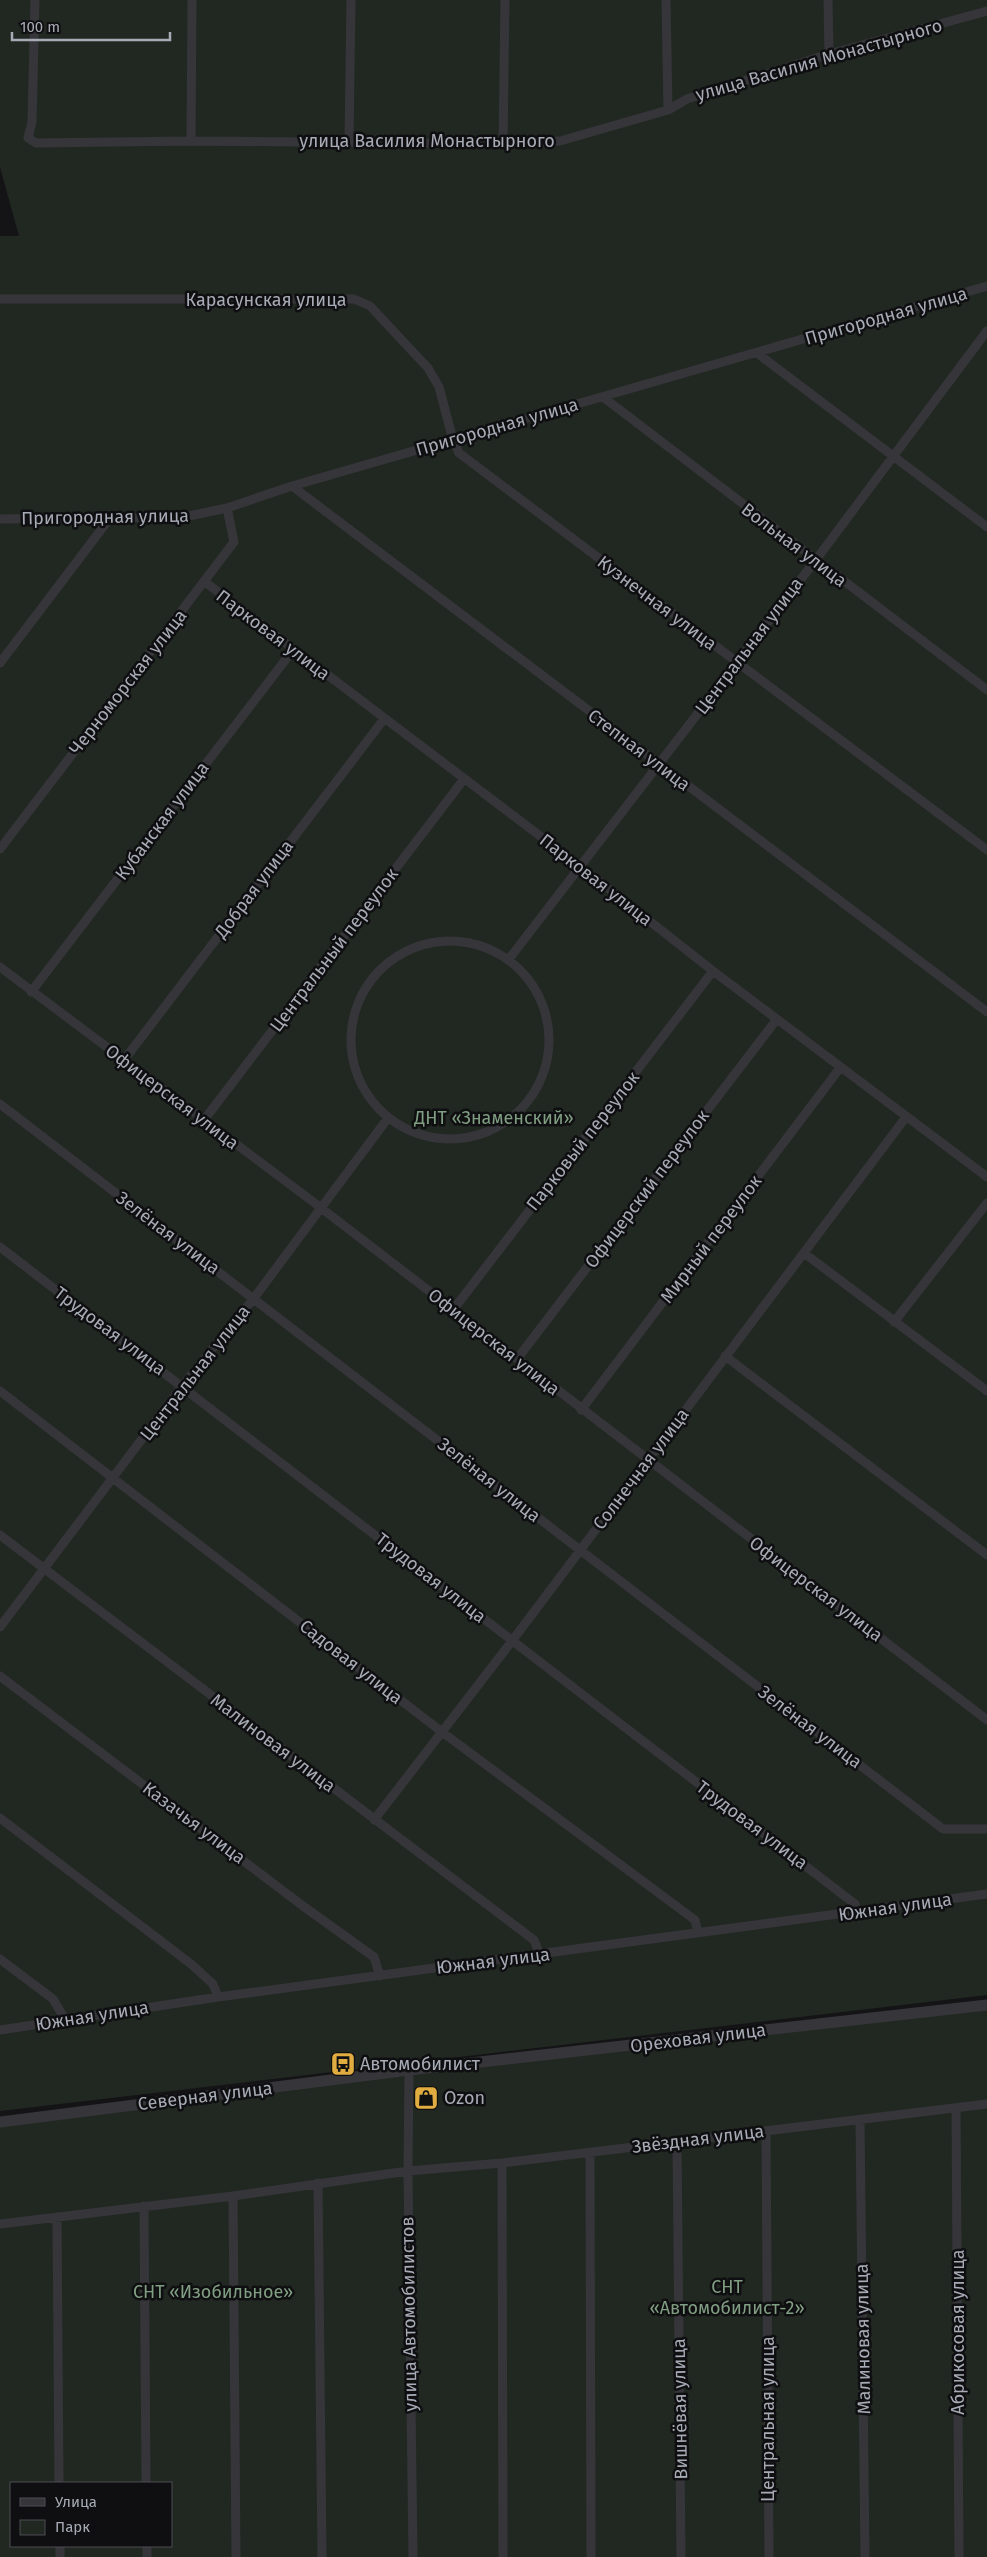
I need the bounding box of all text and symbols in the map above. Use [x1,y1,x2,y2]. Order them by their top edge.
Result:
scale bar [12,10,170,42]
street label: улица Василия Монастырного [693,14,945,106]
text: 100 m [20,18,60,36]
street label: улица Василия Монастырного [299,130,555,152]
street label: Пригородная улица [802,282,970,350]
street label: Карасунская улица [185,289,347,311]
street label: Пригородная улица [413,393,581,461]
street label: Вольная улица [737,498,851,592]
street label: Пригородная улица [21,505,189,529]
street label: Кузнечная улица [593,551,721,655]
street label: Центральная улица [690,573,808,719]
street label: Парковая улица [212,585,334,685]
street label: Черноморская улица [64,605,192,759]
street label: Степная улица [583,704,695,796]
street label: Кубанская улица [110,758,214,884]
street label: Парковая улица [535,829,657,931]
street label: Добрая улица [209,836,298,943]
street label: Центральный переулок [265,863,403,1036]
street label: Офицерская улица [101,1040,243,1154]
street label: Парковый переулок [522,1066,645,1215]
street label: Офицерский переулок [580,1105,714,1273]
park label: ДНТ «Знаменский» [413,1107,574,1129]
street label: Мирный переулок [656,1170,767,1307]
street label: Зелёная улица [112,1187,224,1279]
street label: Трудовая улица [50,1282,170,1380]
street label: Офицерская улица [424,1284,564,1400]
street label: Центральная улица [135,1301,255,1445]
street label: Солнечная улица [588,1404,694,1534]
street label: Зелёная улица [433,1433,545,1527]
street label: Трудовая улица [372,1528,490,1628]
street label: Офицерская улица [745,1532,887,1646]
street label: Садовая улица [295,1615,407,1709]
street label: Зелёная улица [754,1681,866,1773]
street label: Малиновая улица [206,1689,340,1797]
street label: Трудовая улица [692,1776,812,1874]
street label: Казачья улица [138,1777,250,1869]
street label: Южная улица [837,1888,953,1926]
street label: Южная улица [435,1943,551,1979]
street label: Южная улица [34,1996,150,2036]
street label: Ореховая улица [629,2019,767,2057]
bus stop icon: Автомобилист [330,2051,356,2077]
place label: Автомобилист [360,2053,481,2075]
street label: Северная улица [136,2077,274,2115]
shop icon: Ozon [413,2085,439,2111]
place label: Ozon [444,2087,485,2109]
street label: Звёздная улица [631,2120,765,2158]
street label: улица Автомобилистов [396,2216,422,2412]
street label: Абрикосовая улица [947,2249,969,2415]
street label: Малиновая улица [851,2263,875,2415]
park label: СНТ «Автомобилист-2» [649,2276,805,2319]
park label: СНТ «Изобильное» [133,2281,293,2303]
street label: Центральная улица [757,2336,779,2502]
street label: Вишнёвая улица [668,2338,692,2480]
legend [10,2482,172,2547]
text: Улица [55,2493,97,2511]
text: Парк [55,2518,90,2536]

